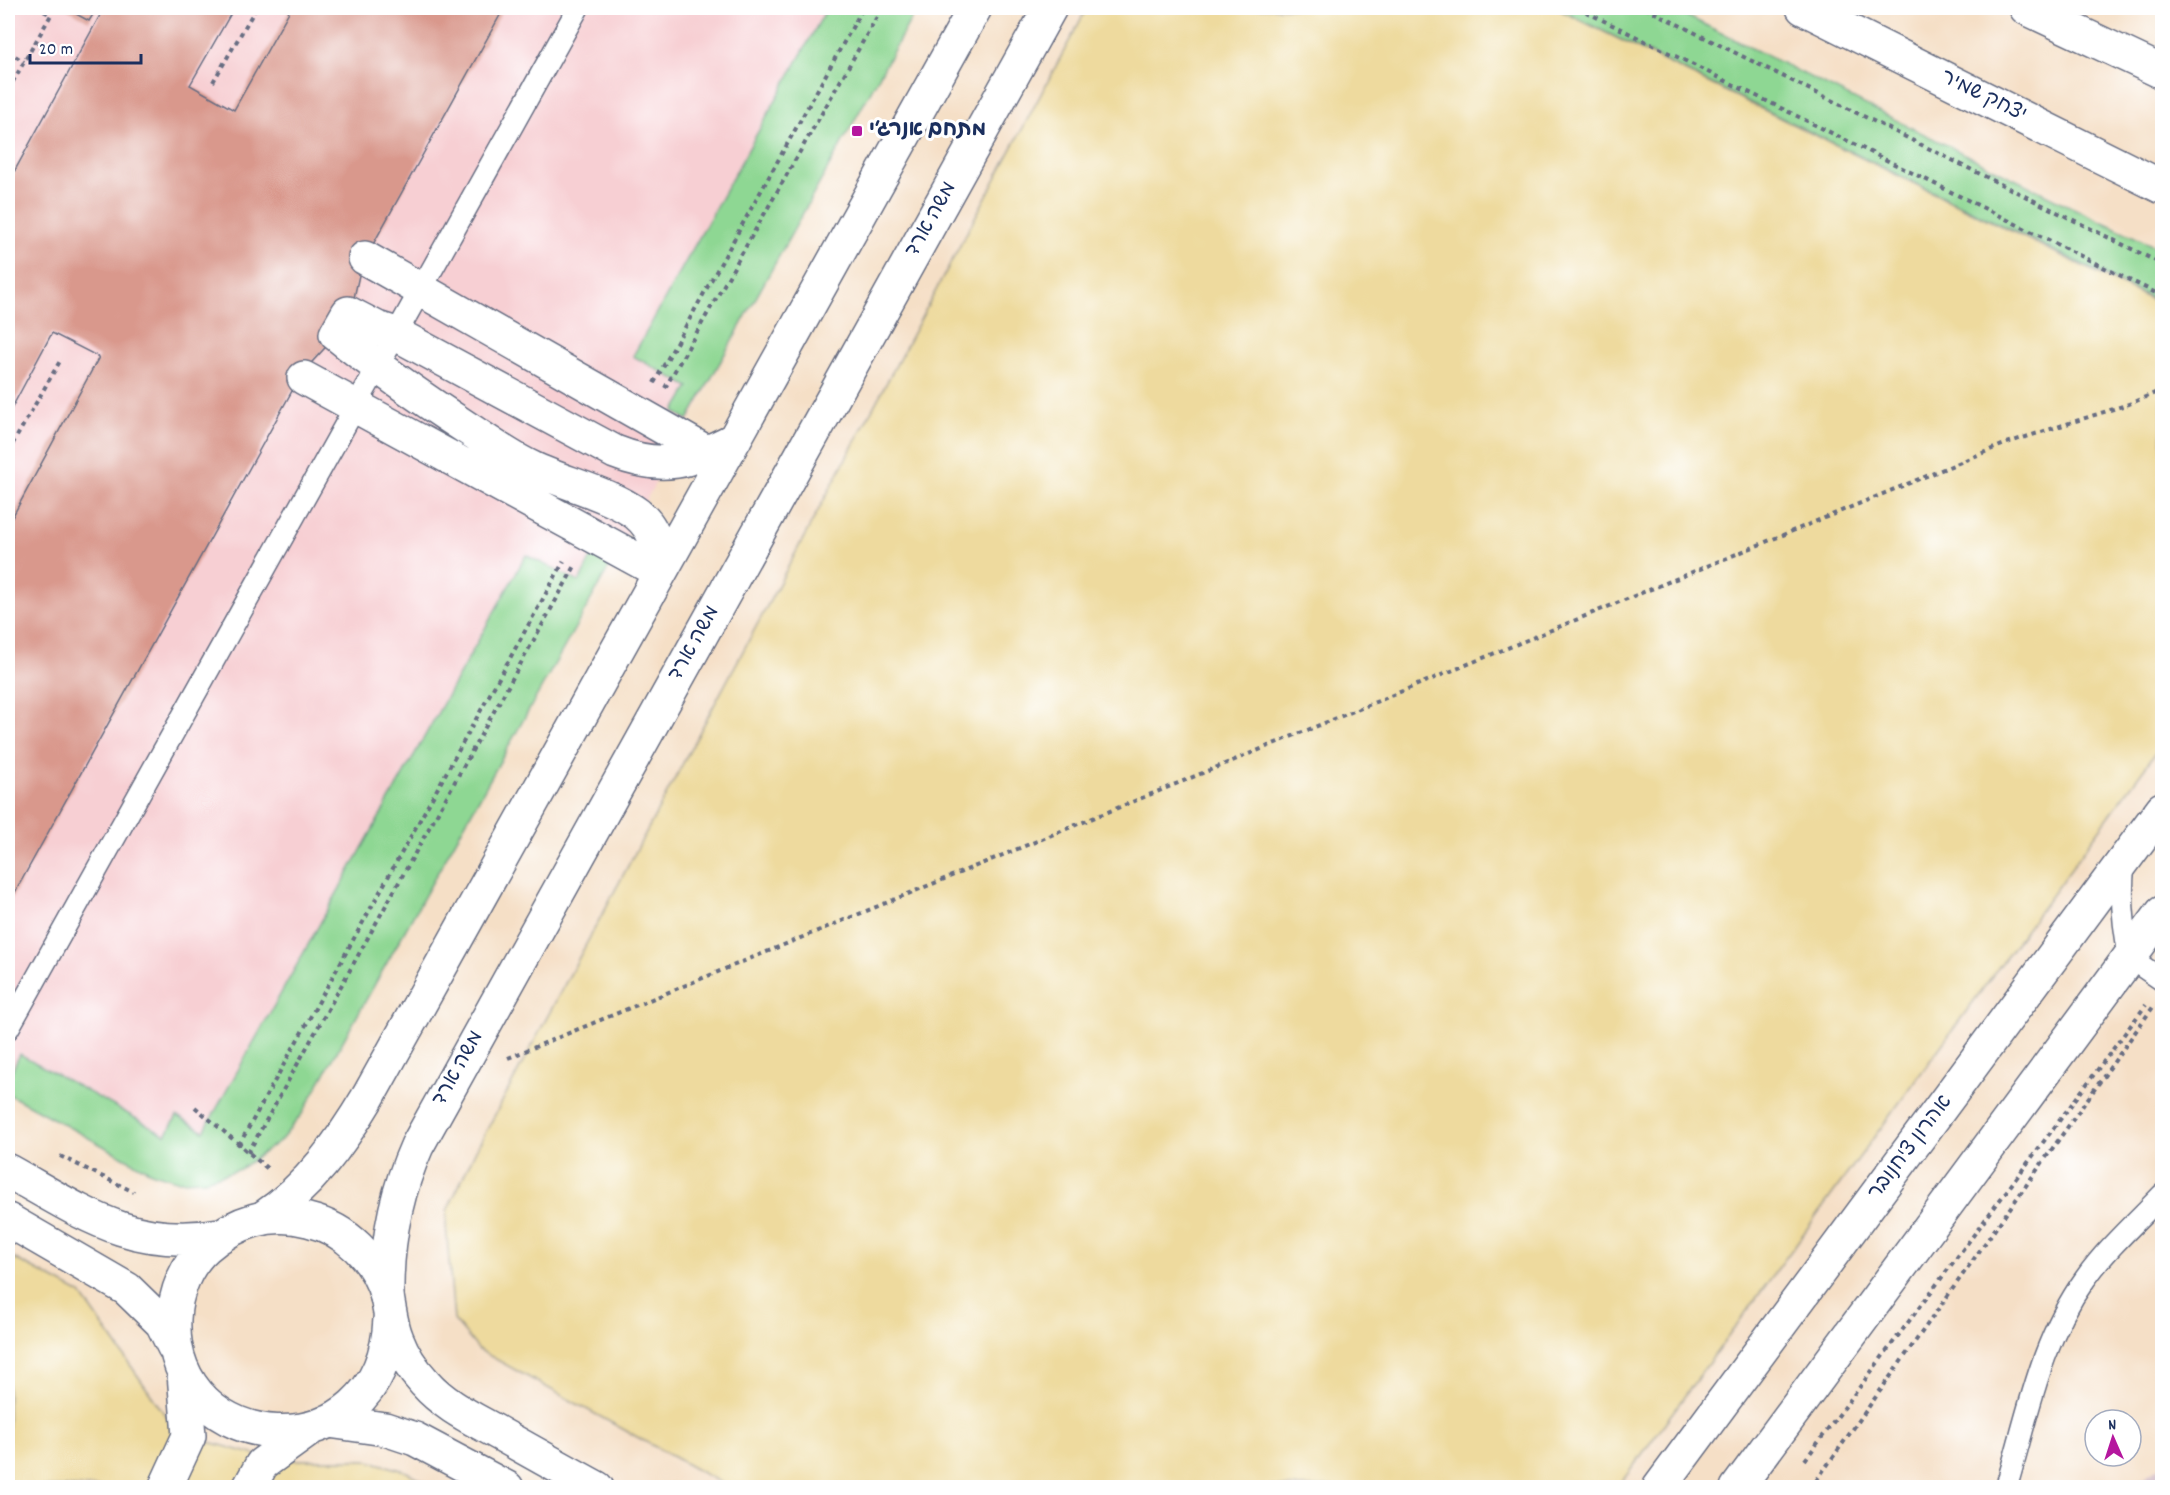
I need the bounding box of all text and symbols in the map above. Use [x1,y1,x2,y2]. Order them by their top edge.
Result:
scale bar [30,27,141,65]
text: 20 m [39,38,73,63]
street label: יצחק שמיר [1935,63,2031,131]
place label: מתחם אנרג׳י [869,116,986,146]
marker: מתחם אנרג׳י [850,124,864,138]
street label: משה ארד [899,177,965,263]
street label: משה ארד [662,601,728,687]
street label: משה ארד [426,1026,492,1112]
street label: אהרון צ'חנובר [1861,1089,1961,1207]
north arrow [2083,1408,2143,1468]
text: N [2108,1414,2117,1437]

